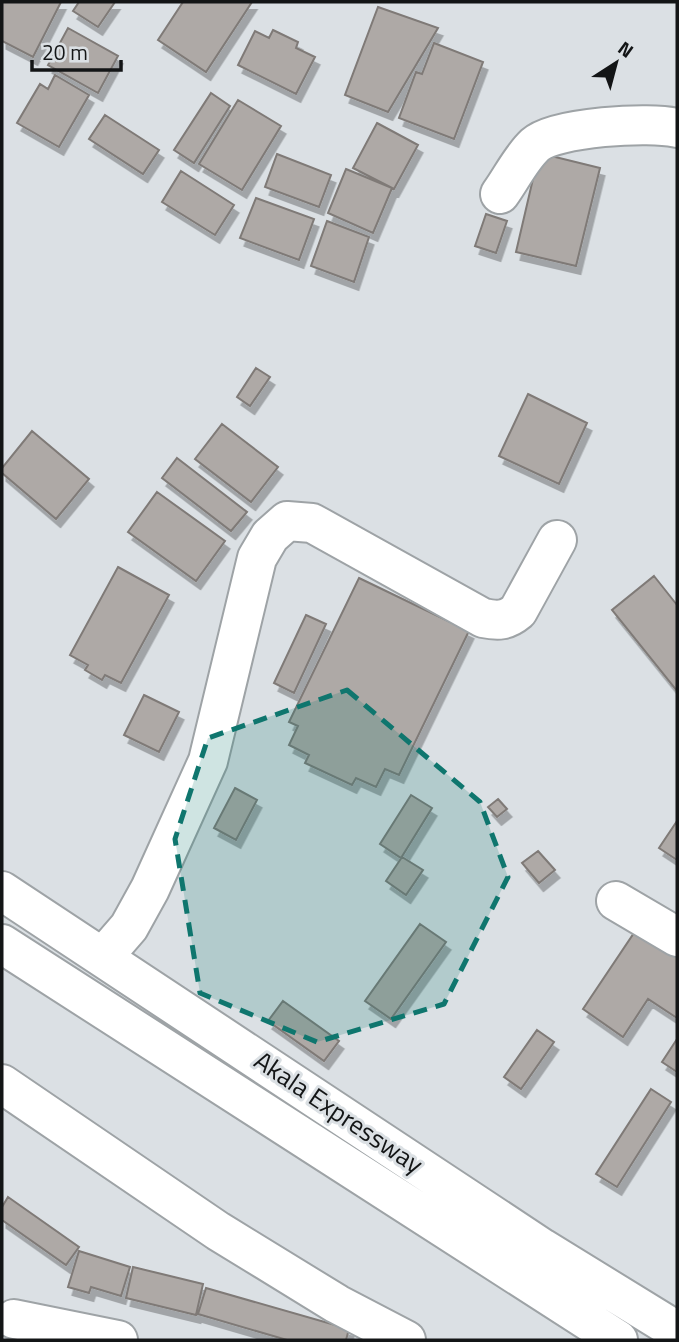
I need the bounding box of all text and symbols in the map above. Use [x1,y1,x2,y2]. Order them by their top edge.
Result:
scale bar [32,28,121,72]
north arrow [581,28,651,98]
text: N [612,33,640,64]
text: 20 m [42,36,88,68]
street label: Akala Expressway [247,1041,431,1183]

